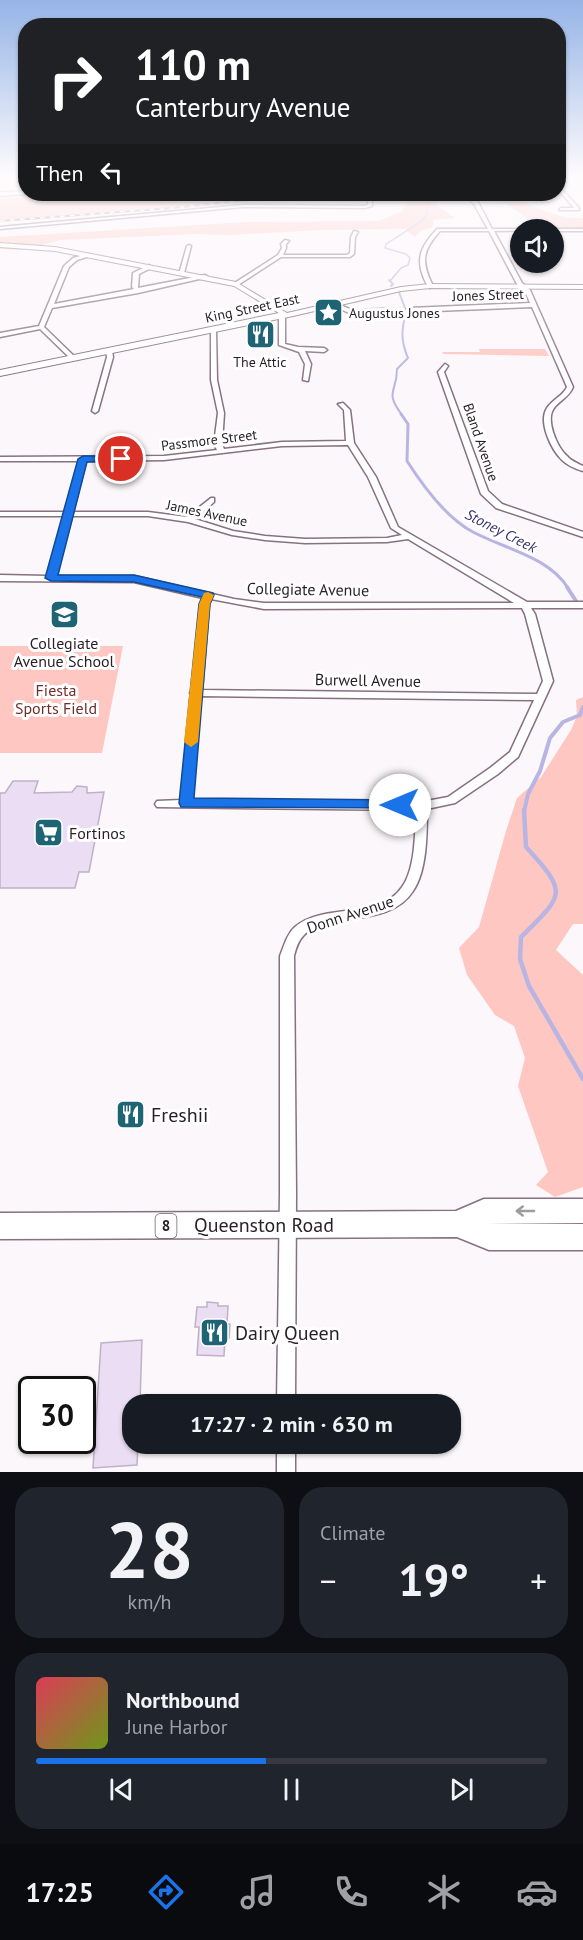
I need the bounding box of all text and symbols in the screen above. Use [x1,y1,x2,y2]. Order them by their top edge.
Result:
text: 110 m [135,37,251,92]
icon: right [36,42,114,120]
text: Canterbury Avenue [135,90,350,124]
icon: left [95,156,128,189]
text: Then [36,159,83,187]
map controls [510,219,564,273]
button: sound [510,219,564,273]
street label: Jones Street [451,285,524,305]
street label: King Street East [203,289,301,327]
place icon: Augustus Jones [312,297,344,329]
place label: Augustus Jones [349,304,440,322]
restaurant icon: The Attic [244,319,276,351]
place label: The Attic [233,353,287,371]
street label: Bland Avenue [459,401,503,483]
street label: Passmore Street [160,425,258,455]
pin [95,433,146,484]
icon: arrive [104,442,137,475]
street label: James Avenue [164,495,249,530]
water label: Stoney Creek [462,504,541,557]
street label: Collegiate Avenue [247,578,369,600]
school or university icon: Collegiate Avenue School [48,599,80,631]
place label: Collegiate Avenue School [14,633,115,671]
street label: Burwell Avenue [315,669,421,691]
park label: Fiesta Sports Field [15,680,97,718]
position arrow [368,773,432,837]
supermarket icon: Fortinos [32,817,64,849]
place label: Fortinos [69,823,126,843]
street label: Donn Avenue [304,891,396,937]
restaurant icon: Freshii [114,1099,146,1131]
place label: Freshii [151,1102,208,1128]
one-way arrow [515,1205,535,1217]
street label: Queenston Road [194,1212,334,1238]
road number: 8 [156,1214,176,1238]
restaurant icon: Dairy Queen [198,1317,230,1349]
place label: Dairy Queen [235,1320,340,1346]
speed limit sign: 30 [18,1376,96,1454]
text: 17:27 · 2 min · 630 m [190,1410,393,1438]
text: 28 [105,1499,194,1600]
text: Climate [320,1520,386,1546]
text: 19° [398,1550,469,1608]
text: − [320,1559,337,1602]
text: + [530,1559,547,1602]
text: km/h [128,1589,171,1615]
text: Northbound [126,1686,240,1714]
text: June Harbor [126,1714,228,1740]
icon: previous [105,1773,138,1806]
icon: pause [275,1773,308,1806]
icon: next [445,1773,478,1806]
icon: directions [145,1871,187,1913]
icon: music [237,1871,279,1913]
icon: phone [330,1871,372,1913]
icon: climate [423,1871,465,1913]
icon: car [516,1871,558,1913]
text: 17:25 [25,1875,94,1909]

